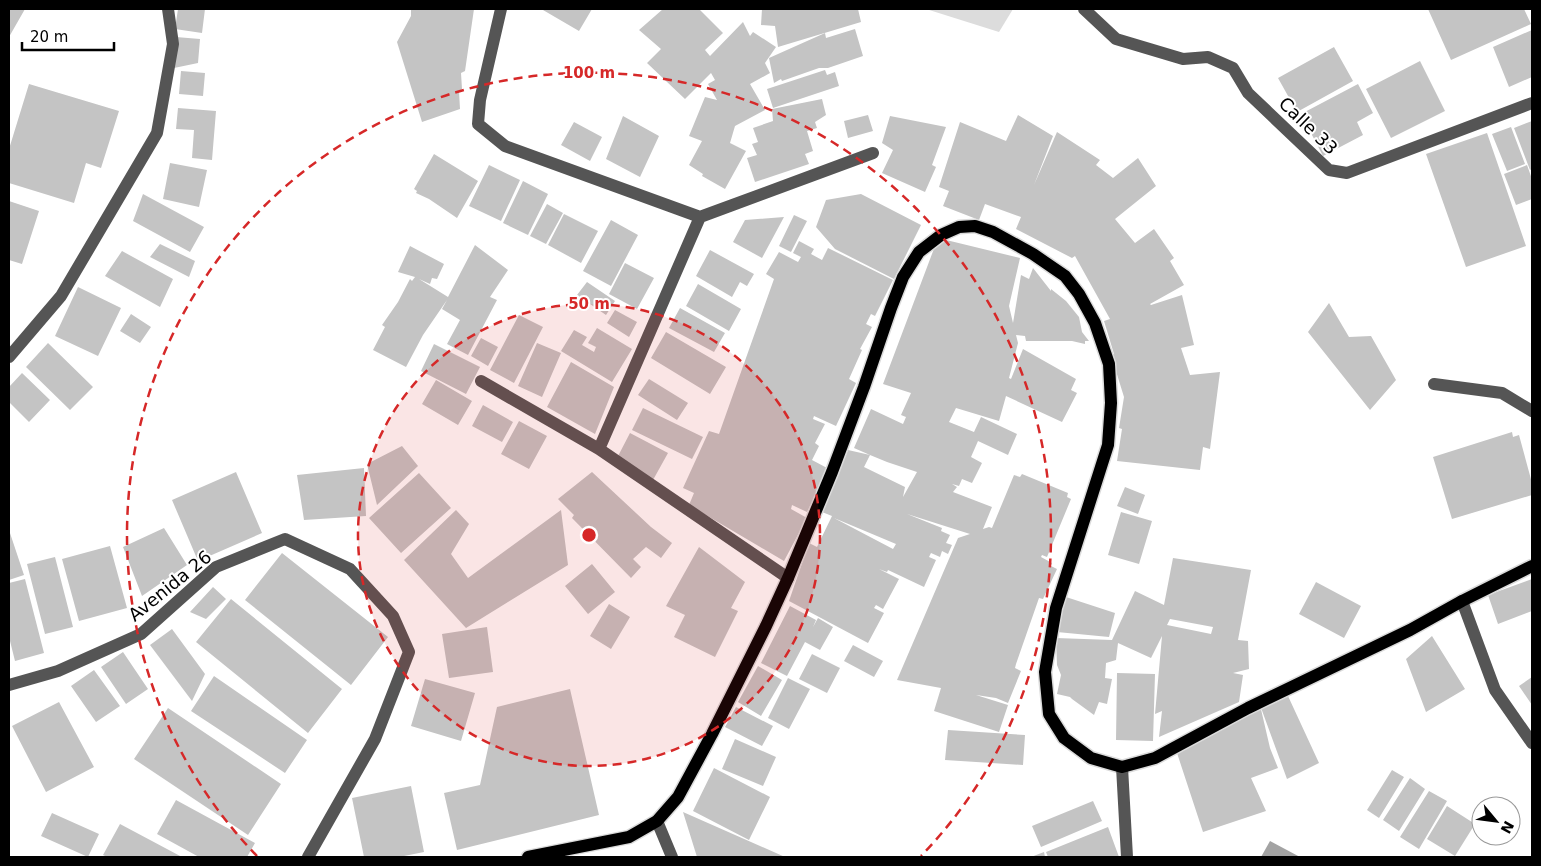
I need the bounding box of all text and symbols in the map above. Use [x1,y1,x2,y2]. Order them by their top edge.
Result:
scale bar [22,20,115,52]
text: 20 m [30,28,68,46]
text: 100 m [563,64,615,82]
street label: Calle 33 [1275,93,1342,159]
text: 50 m [568,295,610,313]
centre of rings [580,526,598,544]
street label: Avenida 26 [124,546,215,625]
north arrow [1471,796,1521,846]
text: N [1498,818,1517,836]

